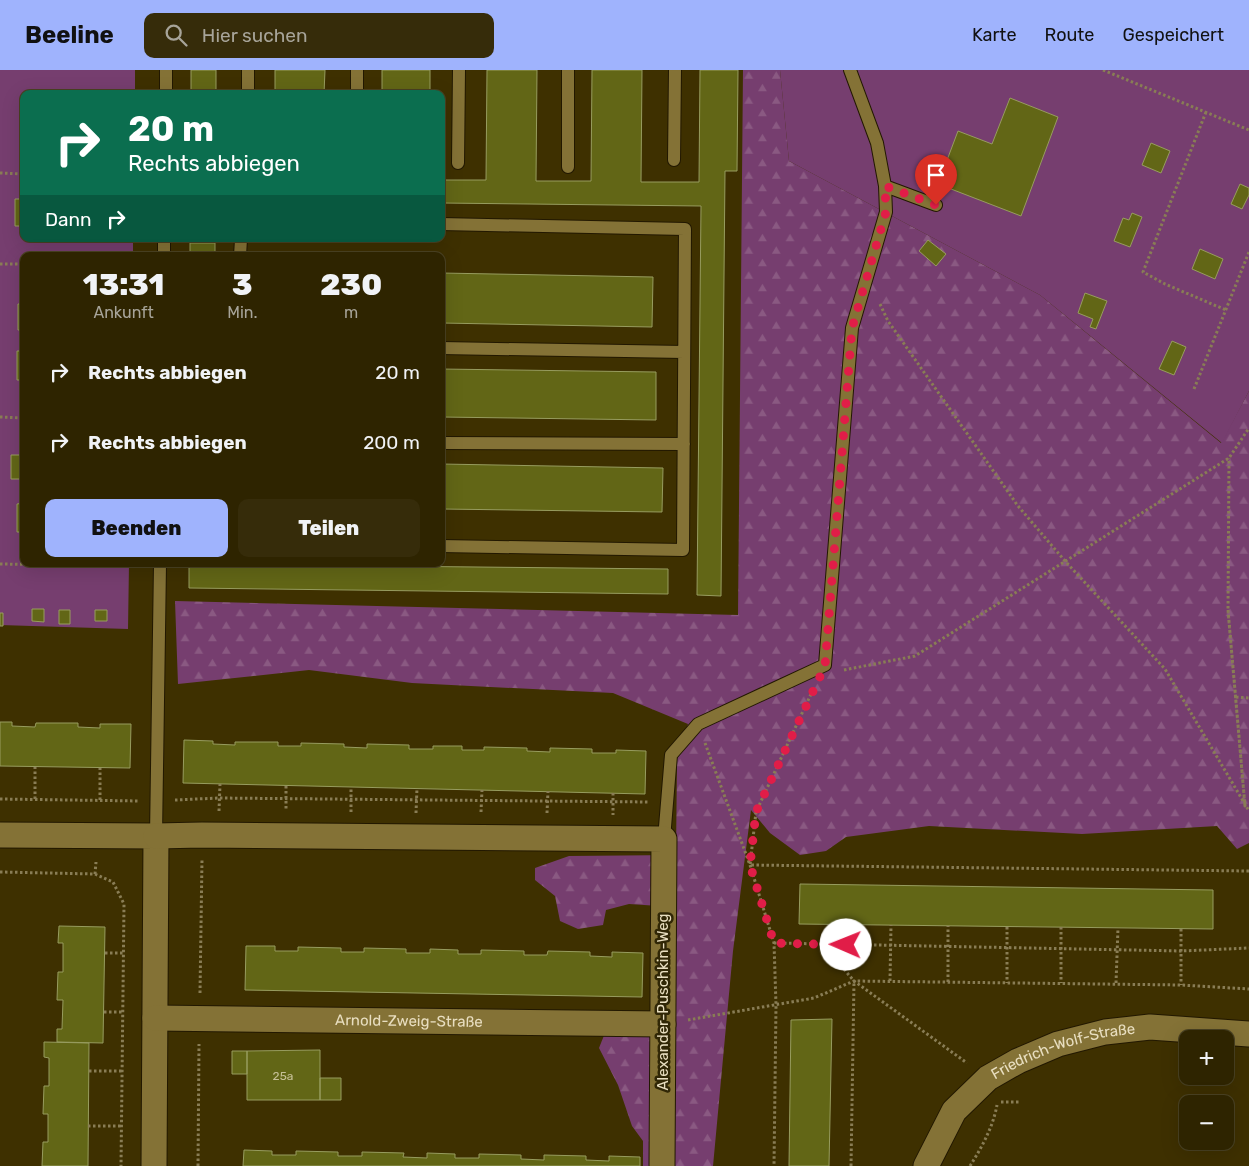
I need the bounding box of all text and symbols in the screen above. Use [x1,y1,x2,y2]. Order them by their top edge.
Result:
search box [144,13,494,58]
text: Beeline [25,21,114,49]
icon: search [162,21,190,49]
text: Hier suchen [202,24,307,47]
text: Karte [972,24,1016,46]
text: Route [1044,24,1094,46]
text: Gespeichert [1122,24,1224,46]
text: 20 m [128,108,214,150]
icon: right [45,110,110,175]
text: Rechts abbiegen [128,150,300,177]
pin [915,154,957,205]
icon: arrive [922,161,950,189]
icon: right [102,205,130,233]
text: Dann [45,208,92,231]
text: 13:31 [83,267,164,303]
text: 3 [232,267,253,303]
text: 230 [320,267,382,303]
text: Ankunft [93,303,154,322]
text: Min. [227,303,257,322]
text: m [344,303,358,322]
icon: right [45,358,73,386]
text: Rechts abbiegen [88,361,247,384]
text: 20 m [375,361,420,384]
icon: right [45,428,73,456]
text: Rechts abbiegen [88,431,247,454]
text: 200 m [363,431,420,454]
button: Beenden [45,499,228,557]
button: Teilen [238,499,420,557]
street label: Alexander-Puschkin-Weg [654,913,672,1091]
position arrow [819,918,871,970]
street label: Arnold-Zweig-Straße [335,1011,483,1031]
street label: Friedrich-Wolf-Straße [988,1020,1136,1083]
map controls [1179,1030,1234,1150]
button: + [1179,1030,1234,1085]
house number: 25a [273,1069,293,1083]
button: − [1179,1095,1234,1150]

